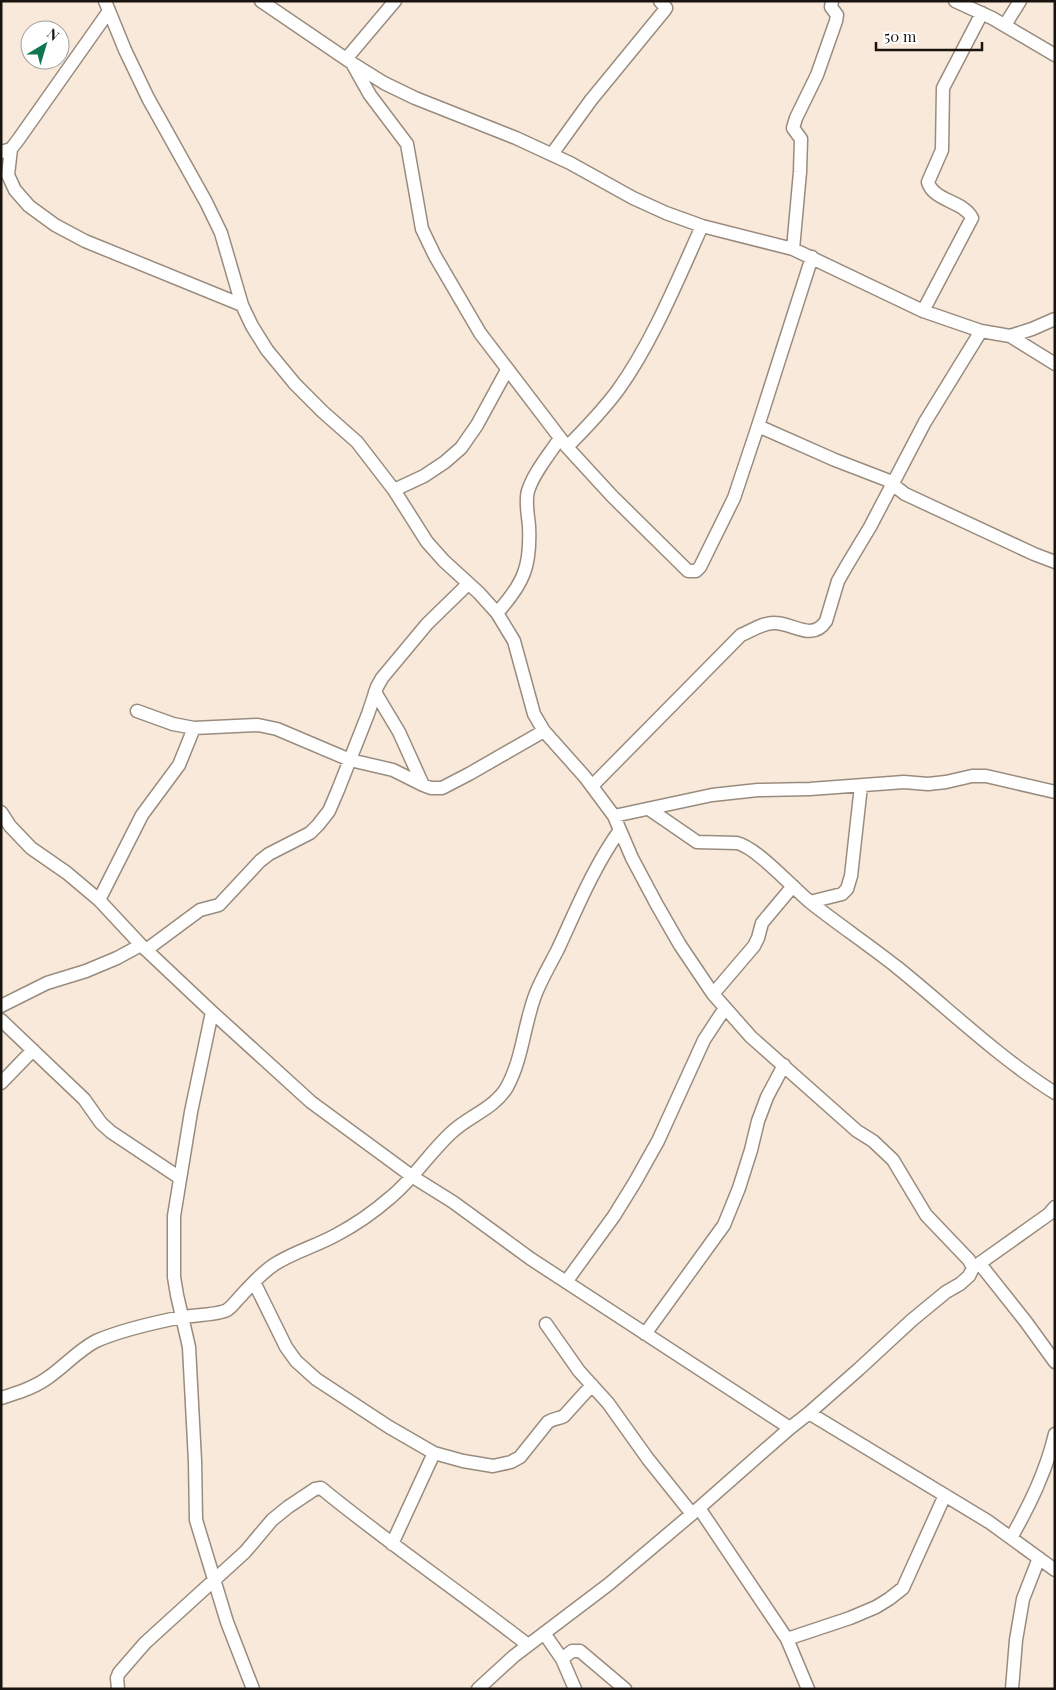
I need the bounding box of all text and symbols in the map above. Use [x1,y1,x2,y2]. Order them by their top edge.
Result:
north arrow [20,20,70,70]
scale bar [876,20,982,52]
text: N [43,24,63,45]
text: 50 m [884,26,917,46]

